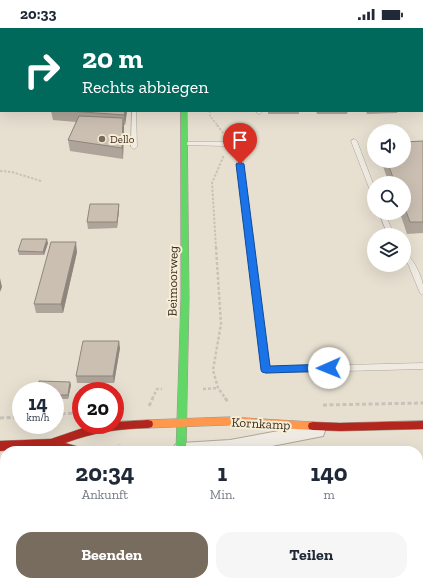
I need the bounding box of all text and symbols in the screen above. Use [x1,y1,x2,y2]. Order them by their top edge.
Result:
text: 20:33 [20,5,56,23]
text: 20 m [82,42,143,75]
icon: right [16,44,68,96]
text: Rechts abbiegen [82,76,208,98]
pin [223,123,257,164]
map controls [367,124,411,272]
button: sound [367,124,411,168]
icon: arrive [229,129,251,151]
place label: Dello [110,133,135,146]
marker: Dello [97,134,107,144]
button: search [367,176,411,220]
button: layers [367,228,411,272]
street label: Beimoorweg [164,246,181,316]
position arrow [308,347,350,389]
speed limit sign: 20 [72,382,124,434]
text: 14 [28,391,48,415]
text: km/h [27,412,49,424]
street label: Kornkamp [231,414,291,433]
text: 20:34 [75,458,134,487]
text: 1 [218,458,227,487]
text: 140 [310,458,348,487]
text: Ankunft [82,487,128,502]
text: Min. [210,487,235,502]
text: m [323,487,335,502]
button: Beenden [16,532,208,578]
button: Teilen [216,532,407,578]

